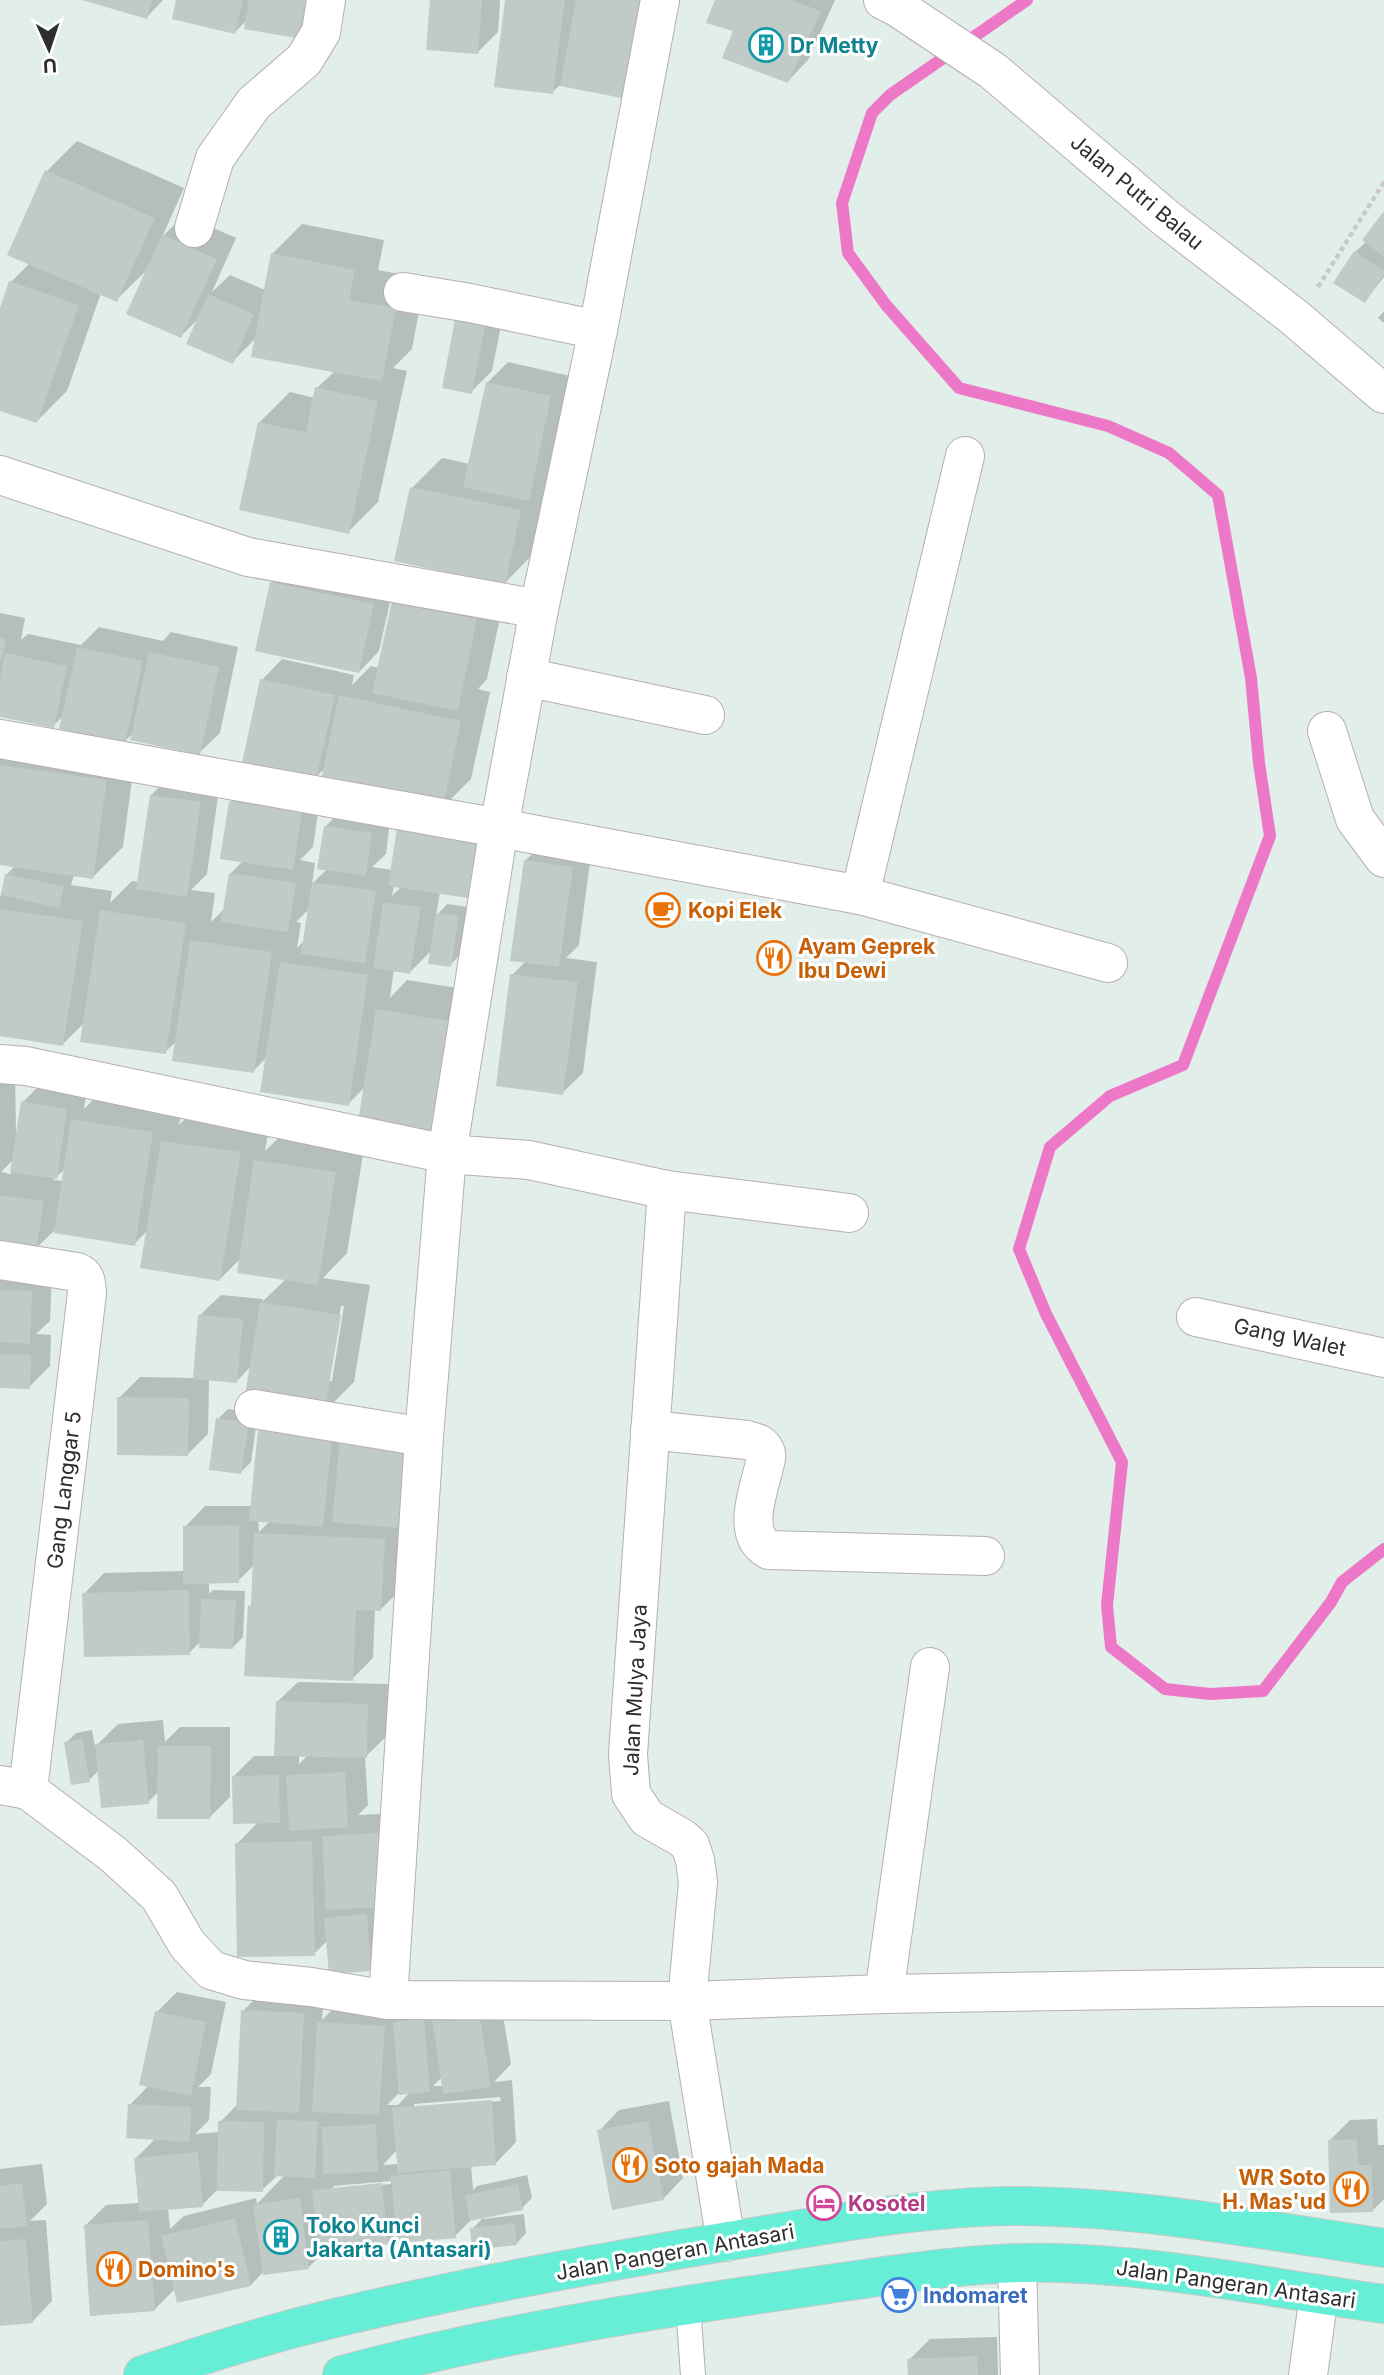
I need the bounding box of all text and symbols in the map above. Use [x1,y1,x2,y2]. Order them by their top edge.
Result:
north arrow [14,14,84,84]
building icon: Dr Metty [747,26,785,64]
place label: Dr Metty [790,33,879,58]
text: U [42,54,57,77]
street label: Jalan Putri Balau [1065,129,1209,255]
cafe icon: Kopi Elek [644,891,682,929]
place label: Kopi Elek [688,898,783,923]
place label: Ayam Geprek Ibu Dewi [798,934,936,983]
restaurant icon: Ayam Geprek Ibu Dewi [755,939,793,977]
street label: Gang Walet [1232,1313,1349,1361]
street label: Gang Langgar 5 [42,1410,86,1570]
street label: Jalan Mulya Jaya [618,1604,652,1776]
restaurant icon: Soto gajah Mada [611,2146,649,2184]
place label: Soto gajah Mada [654,2153,825,2178]
place label: WR Soto H. Mas'ud [1222,2165,1326,2214]
restaurant icon: WR Soto H. Mas'ud [1332,2170,1370,2208]
hotel icon: Kosotel [805,2184,843,2222]
place label: Kosotel [848,2191,925,2216]
place label: Toko Kunci Jakarta (Antasari) [306,2213,492,2262]
building icon: Toko Kunci Jakarta (Antasari) [262,2218,300,2256]
street label: Jalan Pangeran Antasari [554,2219,796,2285]
restaurant icon: Domino's [95,2250,133,2288]
street label: Jalan Pangeran Antasari [1115,2255,1357,2313]
place label: Domino's [138,2257,235,2282]
supermarket icon: Indomaret [880,2276,918,2314]
place label: Indomaret [923,2283,1028,2308]

